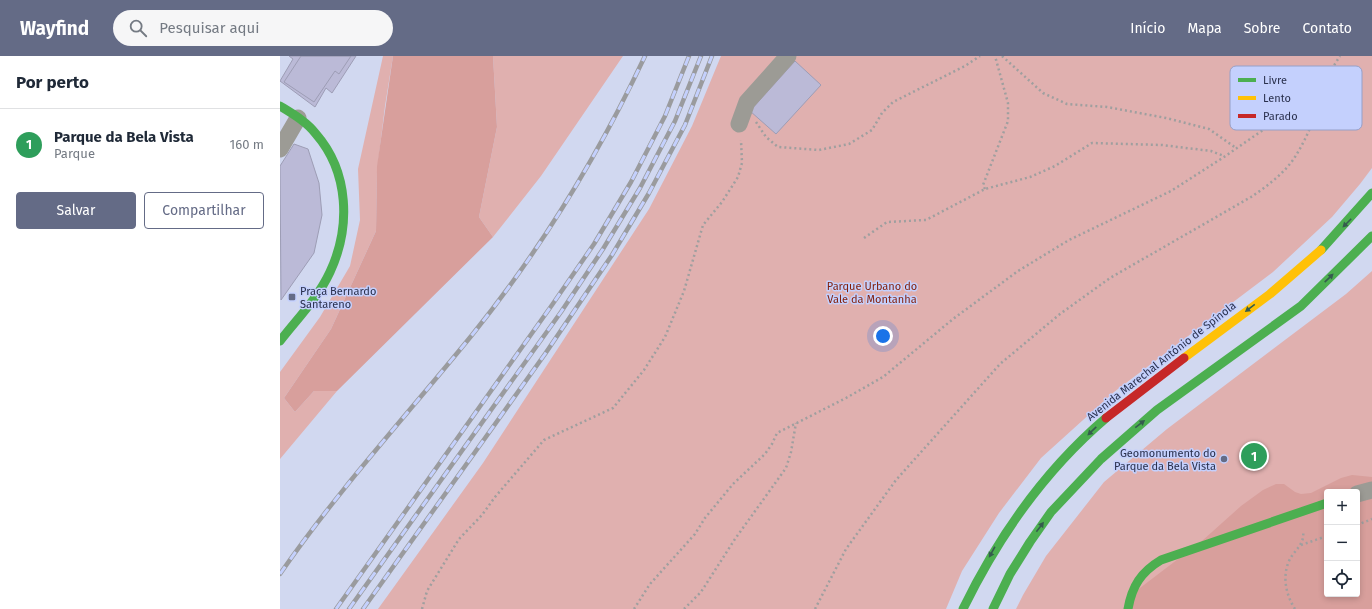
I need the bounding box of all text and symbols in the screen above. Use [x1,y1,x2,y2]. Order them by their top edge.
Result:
search box [113,10,393,46]
text: Wayfind [20,17,89,40]
icon: search [127,17,149,39]
text: Pesquisar aqui [159,19,260,37]
text: Início [1130,20,1165,37]
text: Mapa [1187,20,1222,37]
text: Sobre [1244,20,1280,37]
text: Contato [1302,20,1352,37]
legend [1230,66,1362,130]
text: Por perto [16,72,89,93]
text: Livre [1263,74,1287,87]
text: Lento [1263,92,1291,105]
text: Parado [1263,110,1298,123]
text: Parque da Bela Vista [54,128,194,146]
text: 1 [26,137,32,152]
text: 160 m [230,137,264,152]
text: Parque [54,146,95,161]
button: Salvar [16,192,136,229]
button: Compartilhar [144,192,264,229]
one-way arrow [1342,218,1352,228]
one-way arrow [1324,273,1334,283]
park label: Parque Urbano do Vale da Montanha [827,280,917,306]
place label: Praça Bernardo Santareno [300,285,376,311]
marker: Praça Bernardo Santareno [287,292,297,302]
street label: Avenida Marechal António de Spínola [1084,299,1239,424]
one-way arrow [1244,304,1255,312]
your location [873,326,893,346]
one-way arrow [1135,420,1146,428]
one-way arrow [1087,426,1097,436]
pin: 1 [1241,441,1267,471]
place label: Geomonumento do Parque da Bela Vista [1114,447,1216,473]
marker: Geomonumento do Parque da Bela Vista [1219,454,1229,464]
map controls [1324,489,1360,597]
button: + [1324,489,1360,525]
one-way arrow [1036,522,1044,532]
button: − [1324,525,1360,561]
one-way arrow [989,546,995,558]
button: locate [1324,561,1360,597]

